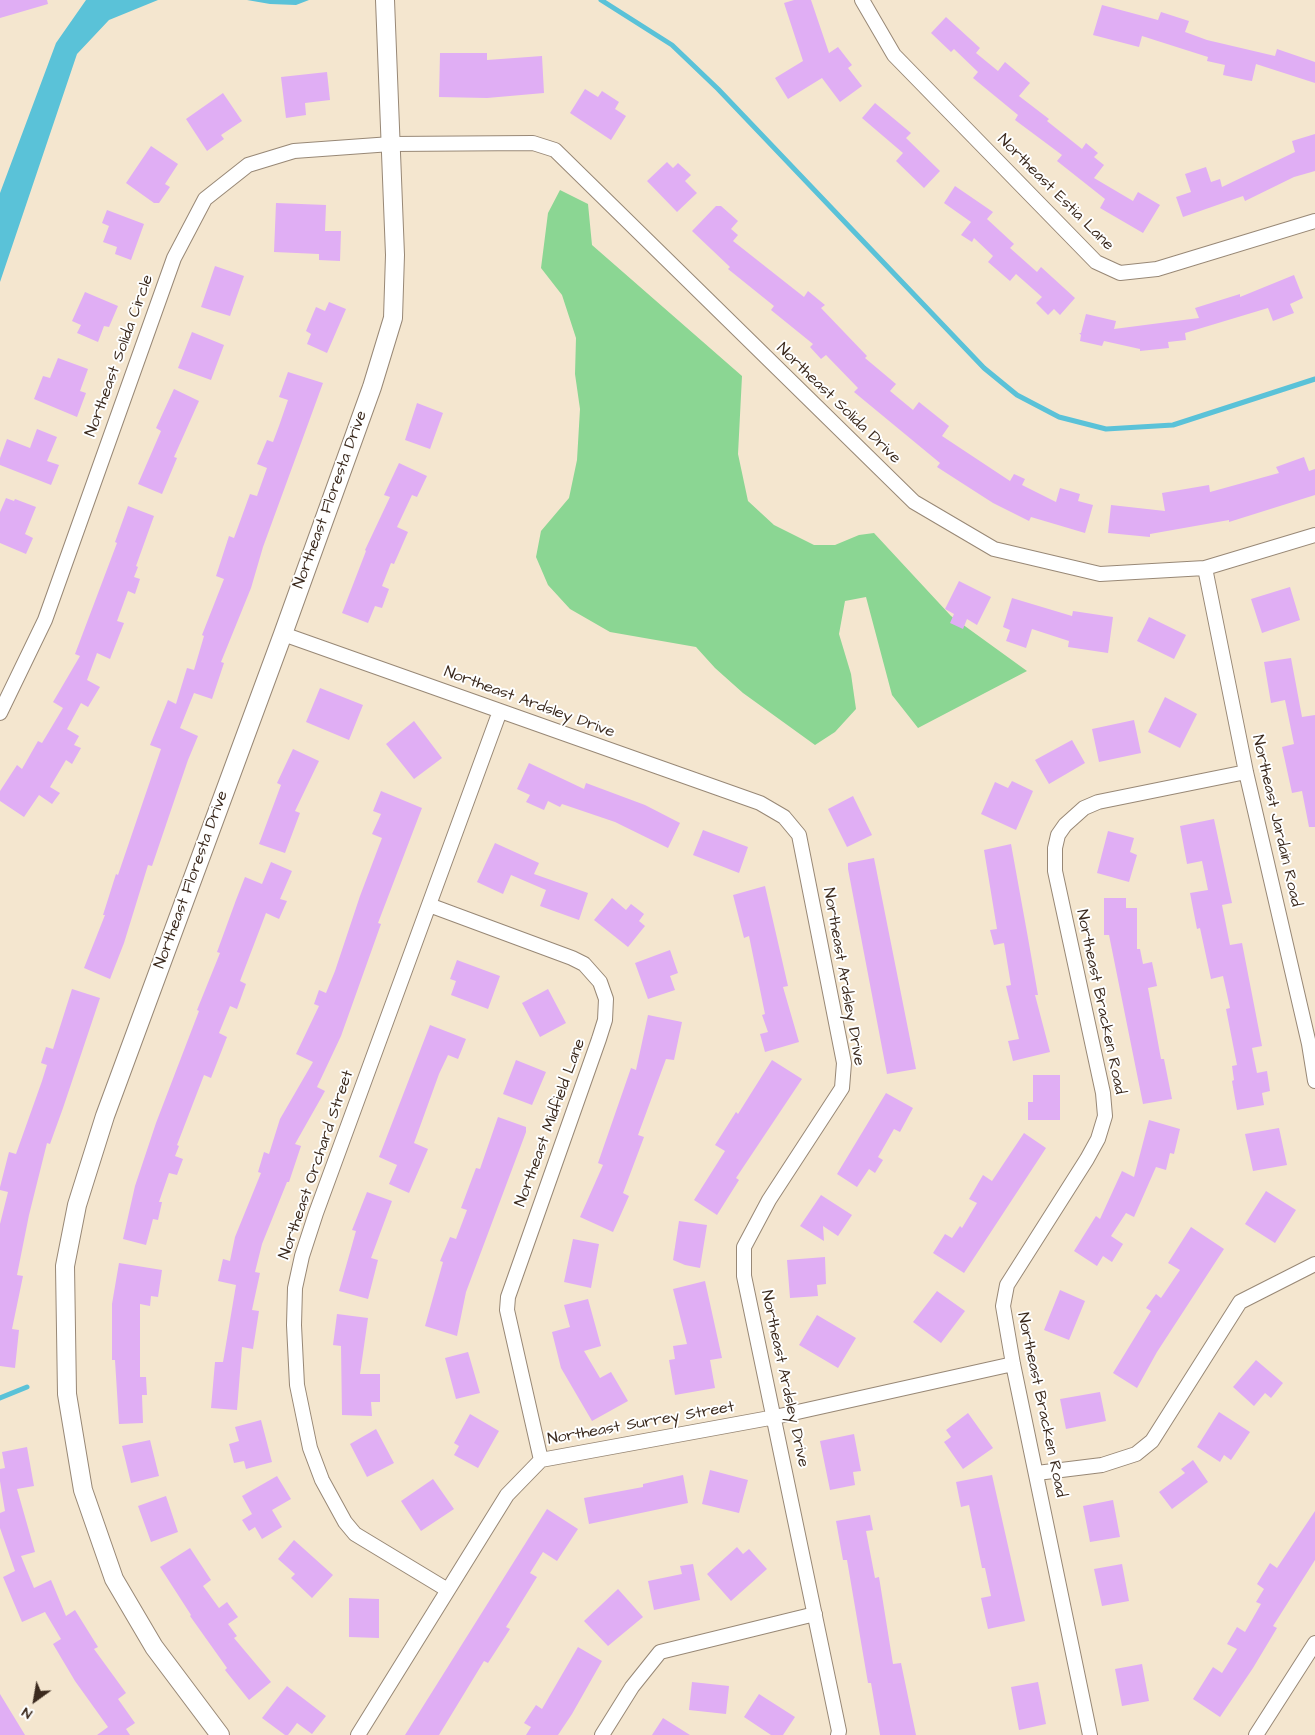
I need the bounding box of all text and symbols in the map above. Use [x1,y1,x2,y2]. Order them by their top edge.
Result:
street label: Northeast Estia Lane [993,131,1117,255]
street label: Northeast Solida Circle [82,272,158,440]
street label: Northeast Solida Drive [772,340,904,468]
street label: Northeast Floresta Drive [290,409,372,591]
street label: Northeast Ardsley Drive [441,663,617,743]
street label: Northeast Jardain Road [1247,733,1305,909]
street label: Northeast Floresta Drive [151,789,233,971]
street label: Northeast Ardsley Drive [818,887,868,1067]
street label: Northeast Bracken Road [1071,908,1129,1096]
street label: Northeast Midfield Lane [512,1036,590,1210]
street label: Northeast Orchard Street [276,1068,358,1262]
street label: Northeast Ardsley Drive [756,1289,812,1469]
street label: Northeast Bracken Road [1012,1311,1070,1499]
street label: Northeast Surrey Street [546,1398,736,1450]
north arrow [10,1675,60,1725]
text: N [18,1702,36,1724]

